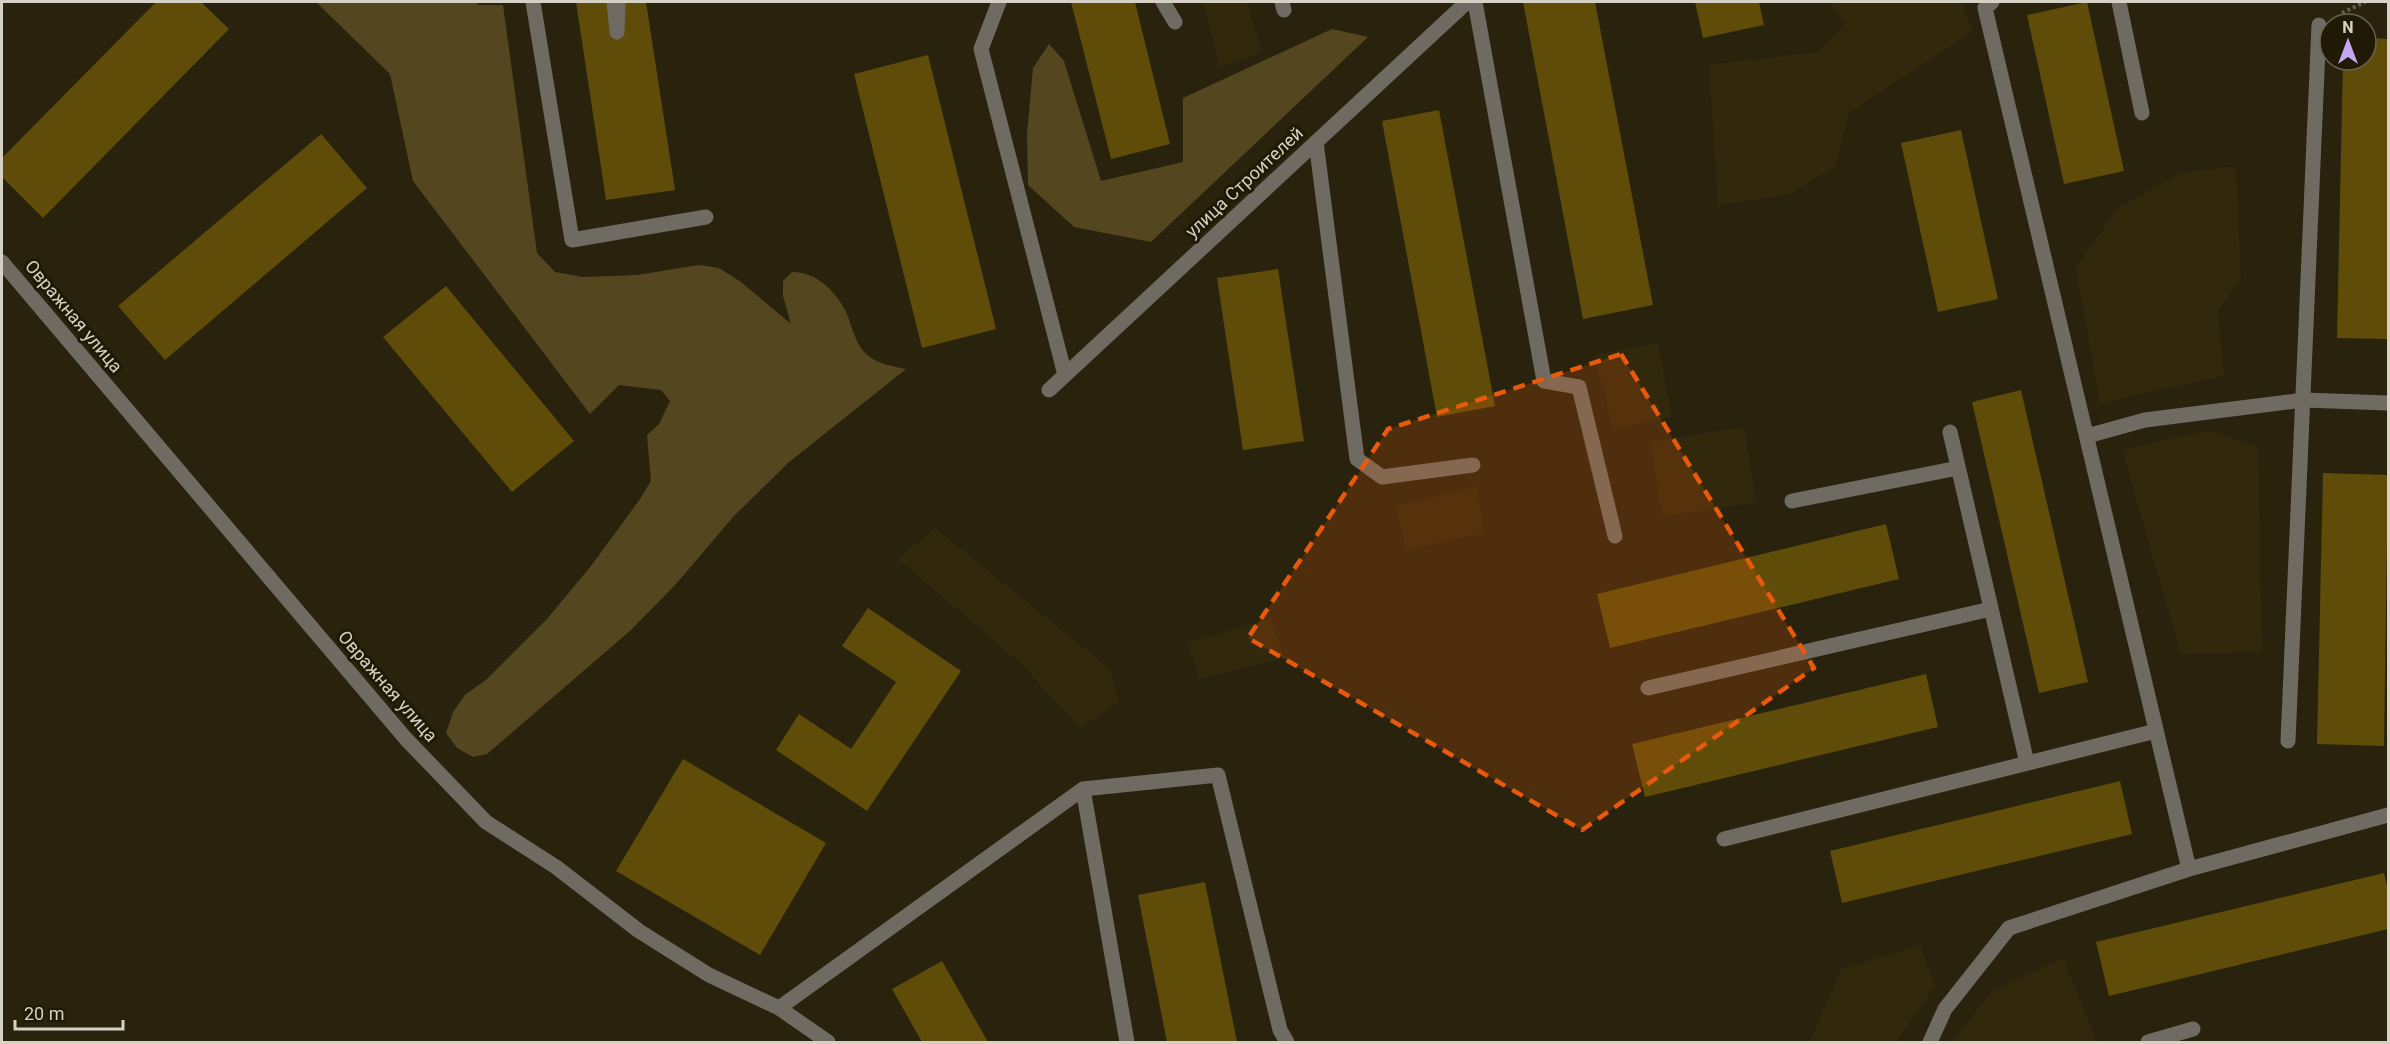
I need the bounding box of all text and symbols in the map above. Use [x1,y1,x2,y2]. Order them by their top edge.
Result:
north arrow [2318,12,2378,72]
text: N [2342,18,2354,37]
street label: улица Строителей [1181,122,1307,242]
street label: Овражная улица [21,256,127,376]
street label: Овражная улица [334,626,442,746]
scale bar [15,993,123,1031]
text: 20 m [24,1003,64,1024]

